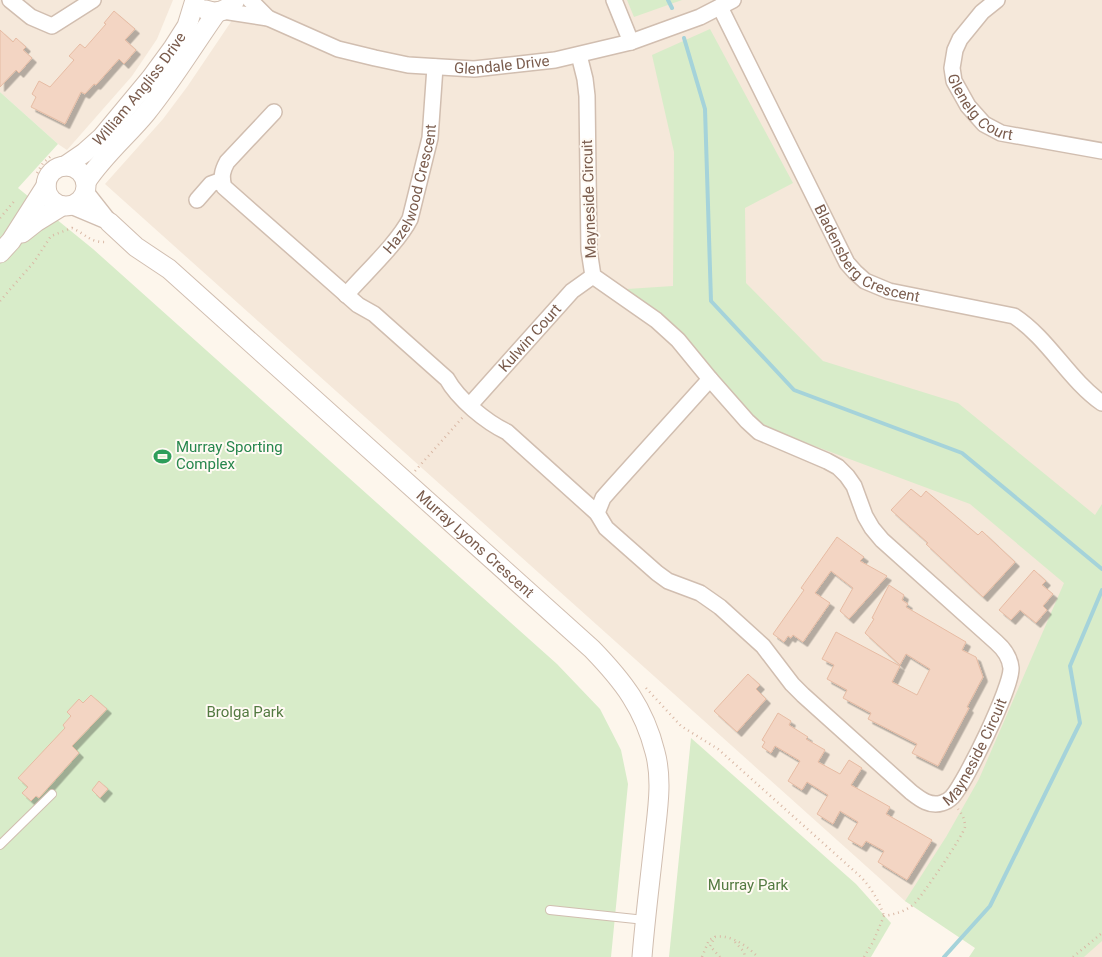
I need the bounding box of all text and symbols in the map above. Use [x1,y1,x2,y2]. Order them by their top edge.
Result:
street label: William Angliss Drive [89,29,190,150]
street label: Glendale Drive [454,52,550,78]
street label: Glenelg Court [944,73,1014,144]
street label: Hazelwood Crescent [379,123,440,258]
street label: Mayneside Circuit [578,139,600,259]
street label: Bladensberg Crescent [810,202,921,306]
street label: Kulwin Court [495,300,565,376]
place label: Murray Sporting Complex [176,438,283,473]
sports icon: Murray Sporting Complex [152,446,172,466]
street label: Murray Lyons Crescent [413,487,538,602]
street label: Mayneside Circuit [939,696,1011,810]
park label: Brolga Park [206,703,284,721]
park label: Murray Park [708,876,789,894]

